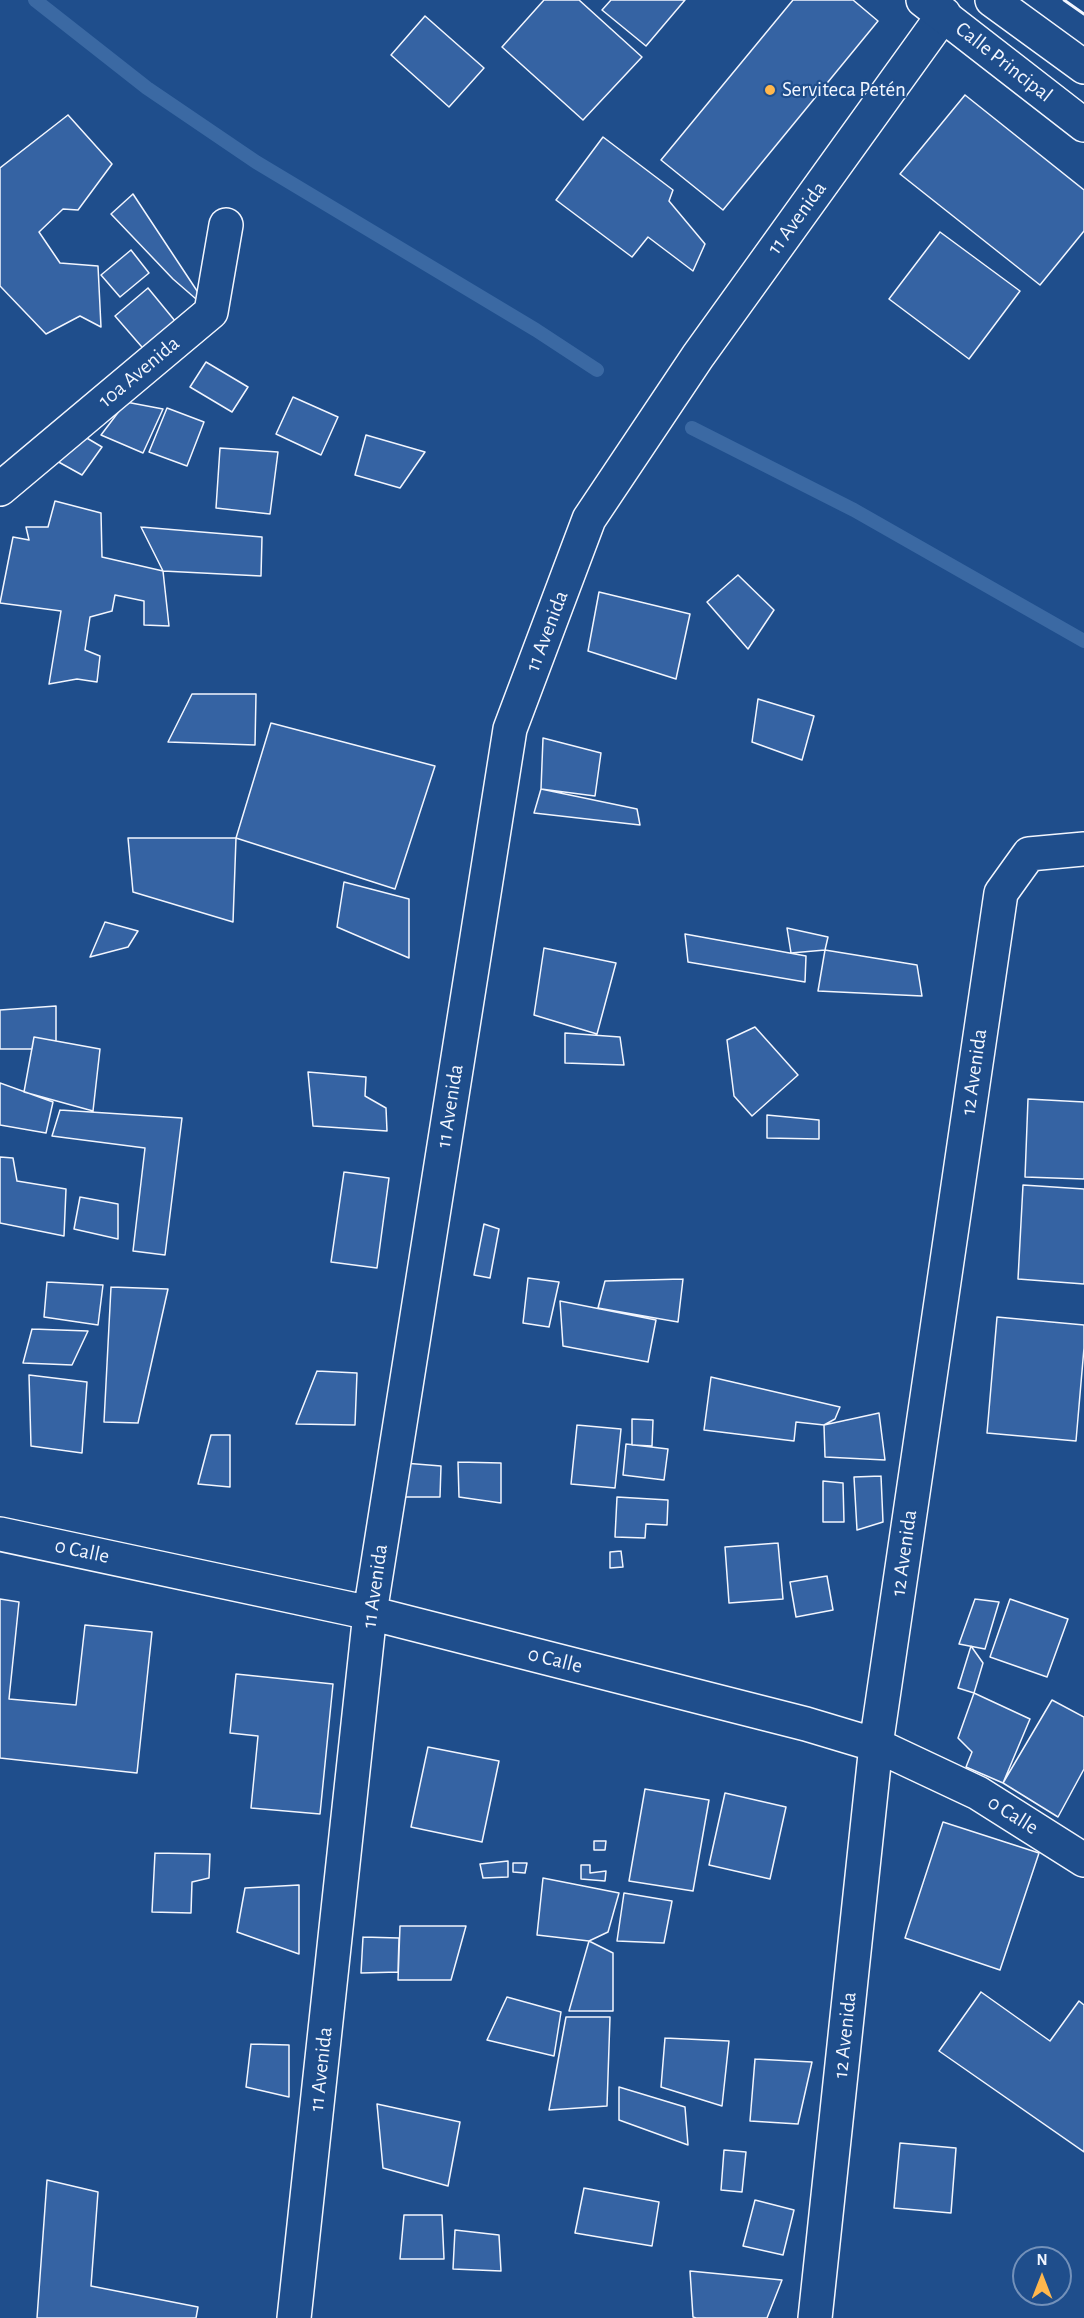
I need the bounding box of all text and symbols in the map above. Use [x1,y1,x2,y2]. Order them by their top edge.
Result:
street label: Calle Principal [950,16,1058,108]
place label: Serviteca Petén [782,77,906,103]
marker: Serviteca Petén [763,83,777,97]
street label: 11 Avenida [762,176,832,260]
street label: 10a Avenida [93,331,185,413]
street label: 11 Avenida [520,587,574,675]
street label: 12 Avenida [955,1027,993,1117]
street label: 11 Avenida [431,1062,469,1150]
street label: 12 Avenida [885,1508,923,1598]
street label: 0 Calle [52,1533,112,1569]
street label: 11 Avenida [357,1542,393,1630]
street label: 0 Calle [525,1641,585,1679]
street label: 0 Calle [983,1790,1043,1840]
street label: 12 Avenida [828,1991,862,2079]
street label: 11 Avenida [304,2026,338,2112]
north arrow [1012,2246,1072,2306]
text: N [1036,2252,1048,2268]

